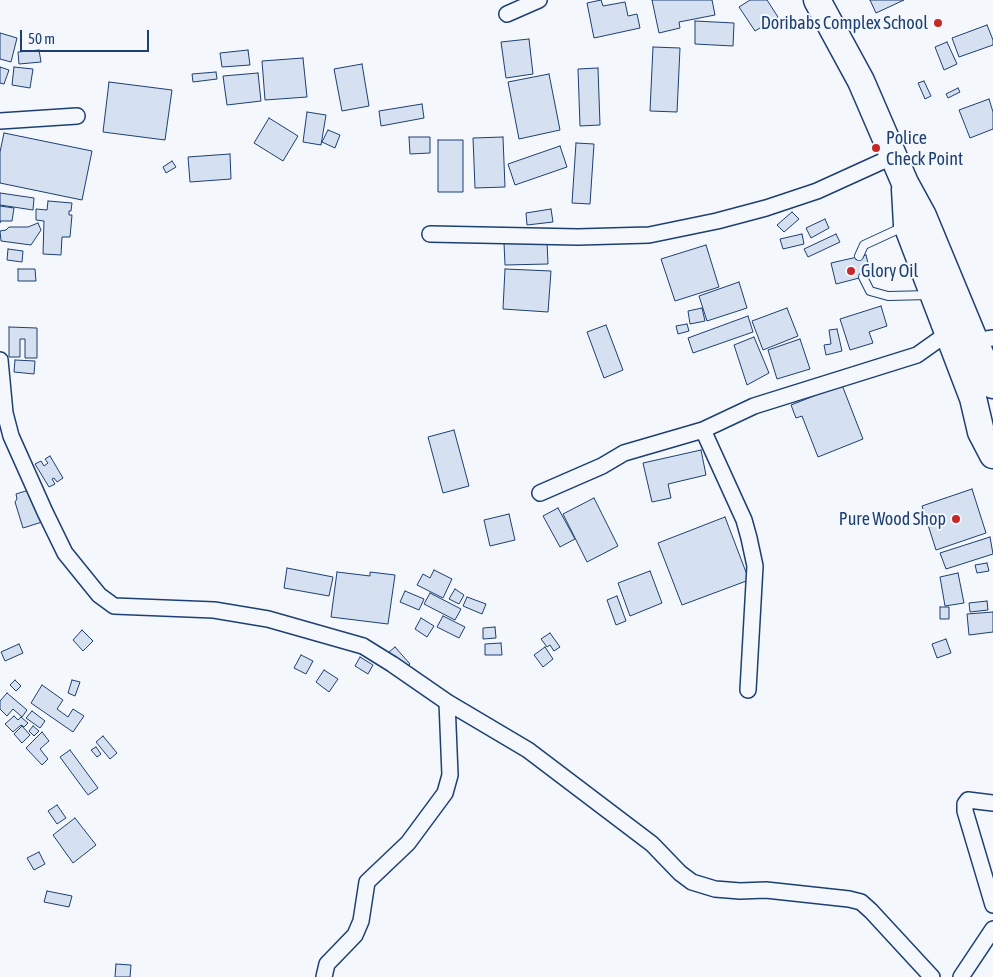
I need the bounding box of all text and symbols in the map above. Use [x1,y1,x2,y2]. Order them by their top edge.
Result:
place label: Doribabs Complex School [761,12,928,34]
marker: Doribabs Complex School [932,17,944,29]
scale bar [22,20,151,52]
text: 50 m [28,30,55,47]
place label: Police Check Point [886,127,963,170]
marker: Police Check Point [870,142,882,154]
place label: Glory Oil [861,260,918,282]
marker: Glory Oil [845,265,857,277]
place label: Pure Wood Shop [839,508,946,530]
marker: Pure Wood Shop [950,513,962,525]

